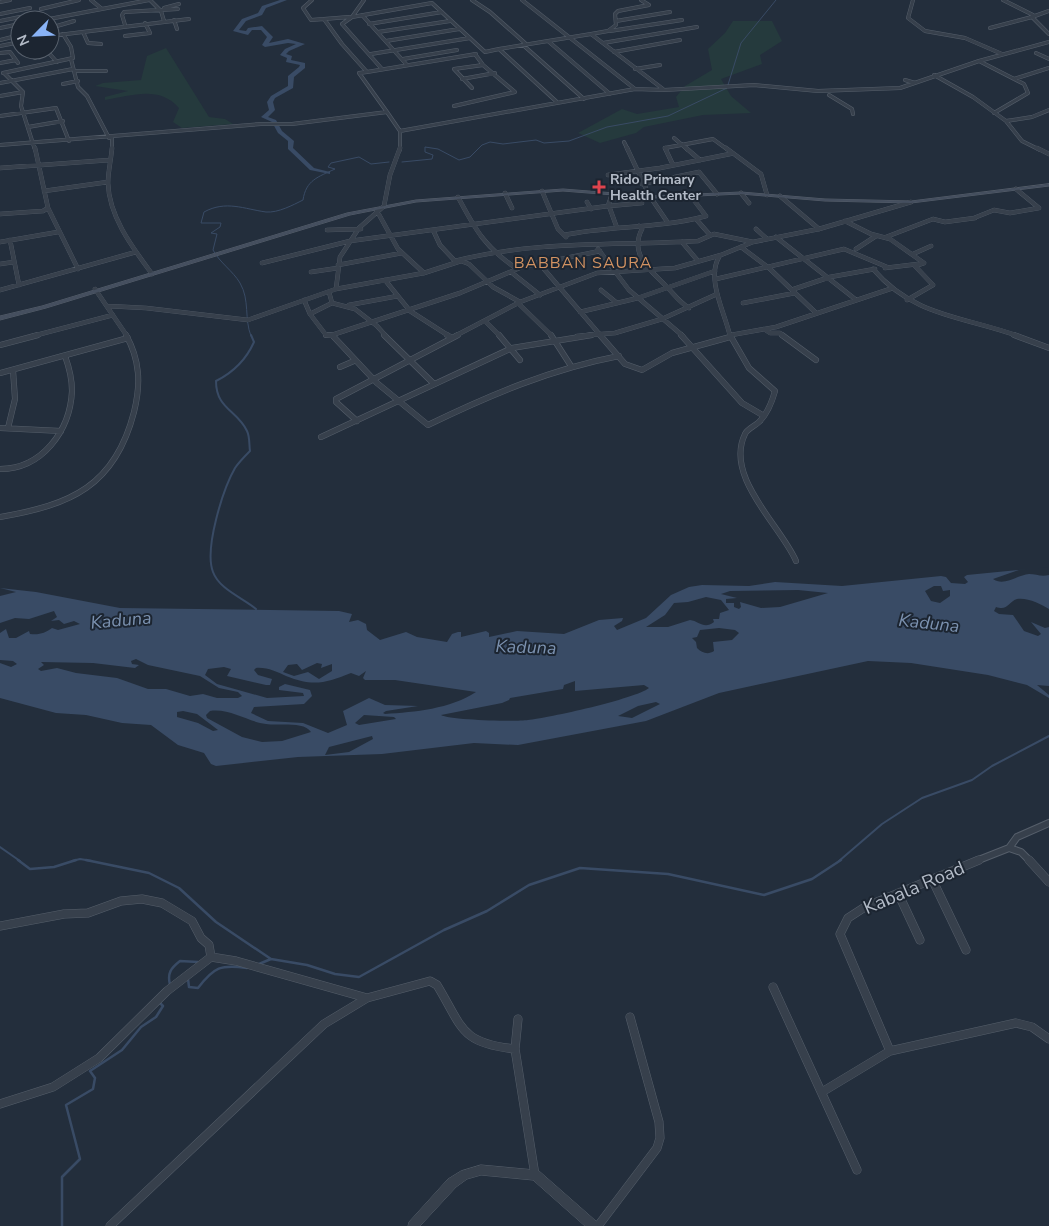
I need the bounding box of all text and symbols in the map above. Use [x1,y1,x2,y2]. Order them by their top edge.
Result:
north arrow [10,10,60,60]
text: N [13,31,34,49]
place label: Rido Primary Health Center [610,170,701,205]
marker: Rido Primary Health Center [592,180,606,194]
district label: BABBAN SAURA [514,252,652,274]
water label: Kaduna [89,605,153,635]
water label: Kaduna [897,608,961,638]
water label: Kaduna [495,634,557,660]
street label: Kabala Road [859,855,969,921]

